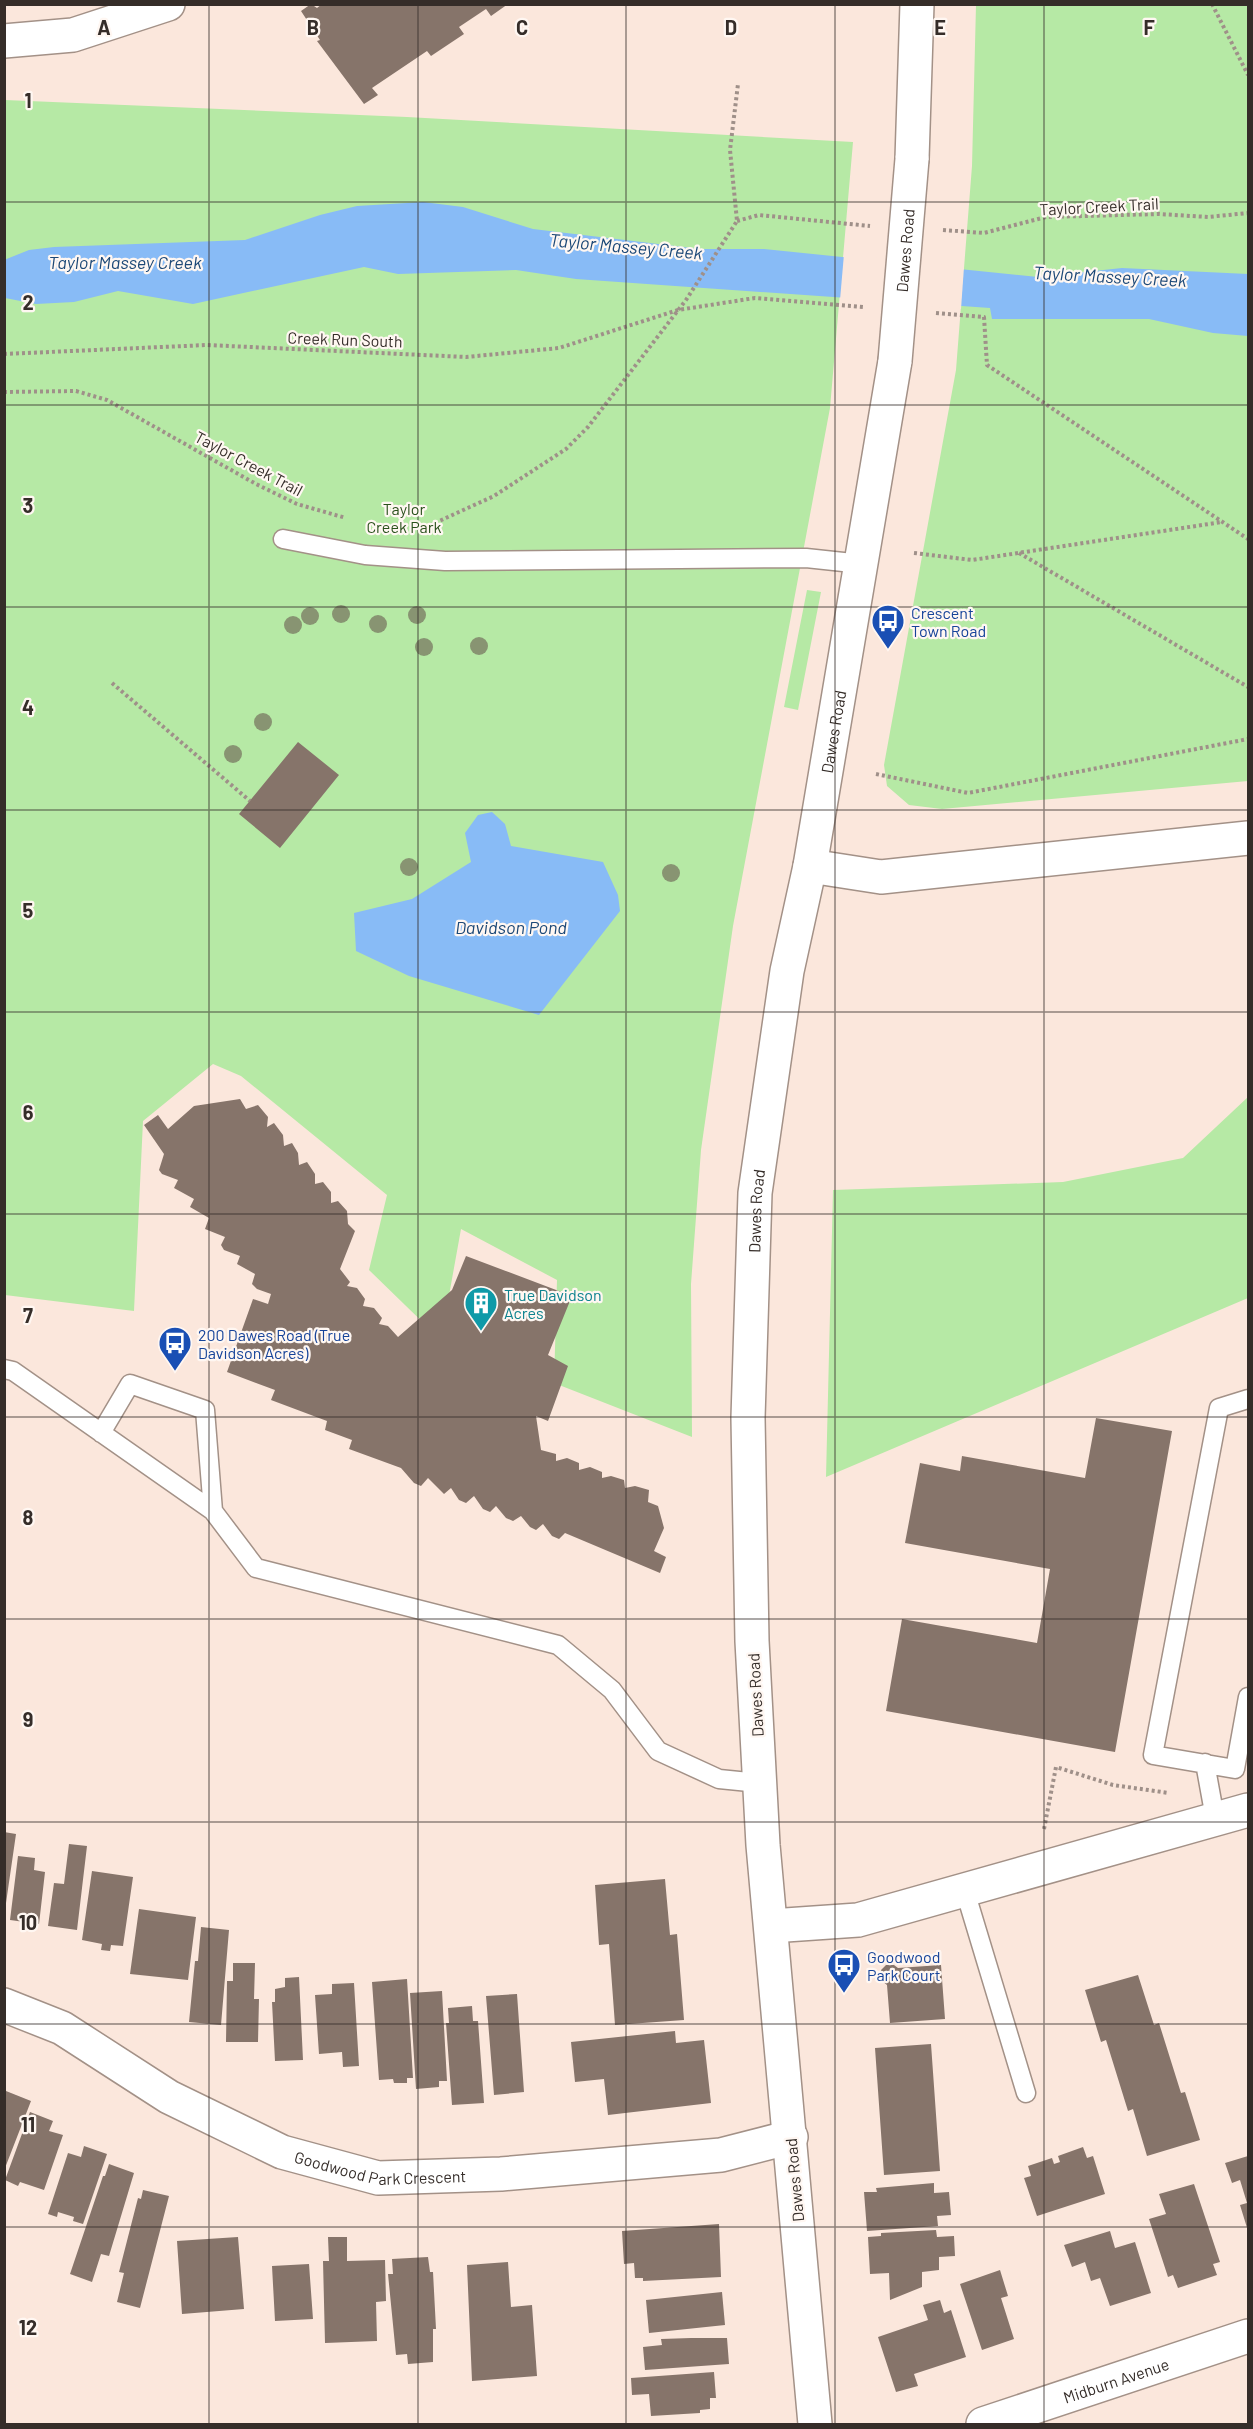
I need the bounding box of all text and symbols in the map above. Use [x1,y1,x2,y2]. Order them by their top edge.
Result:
text: A [97,15,111,39]
text: B [307,15,319,39]
text: C [516,15,528,39]
text: D [725,15,737,39]
text: E [934,15,946,39]
text: F [1143,15,1155,39]
text: 1 [24,88,32,112]
street label: Taylor Creek Trail [1039,193,1159,219]
street label: Dawes Road [891,208,917,293]
water label: Taylor Massey Creek [549,228,704,264]
water label: Taylor Massey Creek [48,251,202,273]
water label: Taylor Massey Creek [1033,261,1187,291]
text: 2 [22,290,34,314]
street label: Creek Run South [287,327,403,351]
street label: Taylor Creek Trail [192,427,306,499]
text: 3 [23,493,33,517]
park label: Taylor Creek Park [366,499,442,536]
bus stop icon: Crescent Town Road [870,603,906,650]
place label: Crescent Town Road [911,603,986,640]
street label: Dawes Road [816,689,849,774]
text: 4 [22,695,34,719]
text: 5 [23,898,34,922]
water label: Davidson Pond [455,916,567,938]
text: 6 [23,1100,34,1124]
street label: Dawes Road [744,1168,768,1253]
building icon: True Davidson Acres [463,1285,499,1332]
place label: True Davidson Acres [504,1285,602,1322]
text: 7 [23,1303,33,1327]
bus stop icon: 200 Dawes Road (True Davidson Acres) [157,1325,193,1372]
place label: 200 Dawes Road (True Davidson Acres) [198,1325,350,1362]
text: 8 [23,1505,34,1529]
street label: Dawes Road [743,1653,767,1737]
text: 9 [23,1707,33,1731]
text: 10 [19,1910,37,1934]
bus stop icon: Goodwood Park Court [826,1947,862,1994]
place label: Goodwood Park Court [867,1947,941,1984]
text: 11 [21,2112,35,2136]
street label: Dawes Road [781,2137,807,2223]
street label: Goodwood Park Crescent [293,2146,467,2187]
text: 12 [19,2315,37,2339]
street label: Midburn Avenue [1061,2354,1171,2406]

